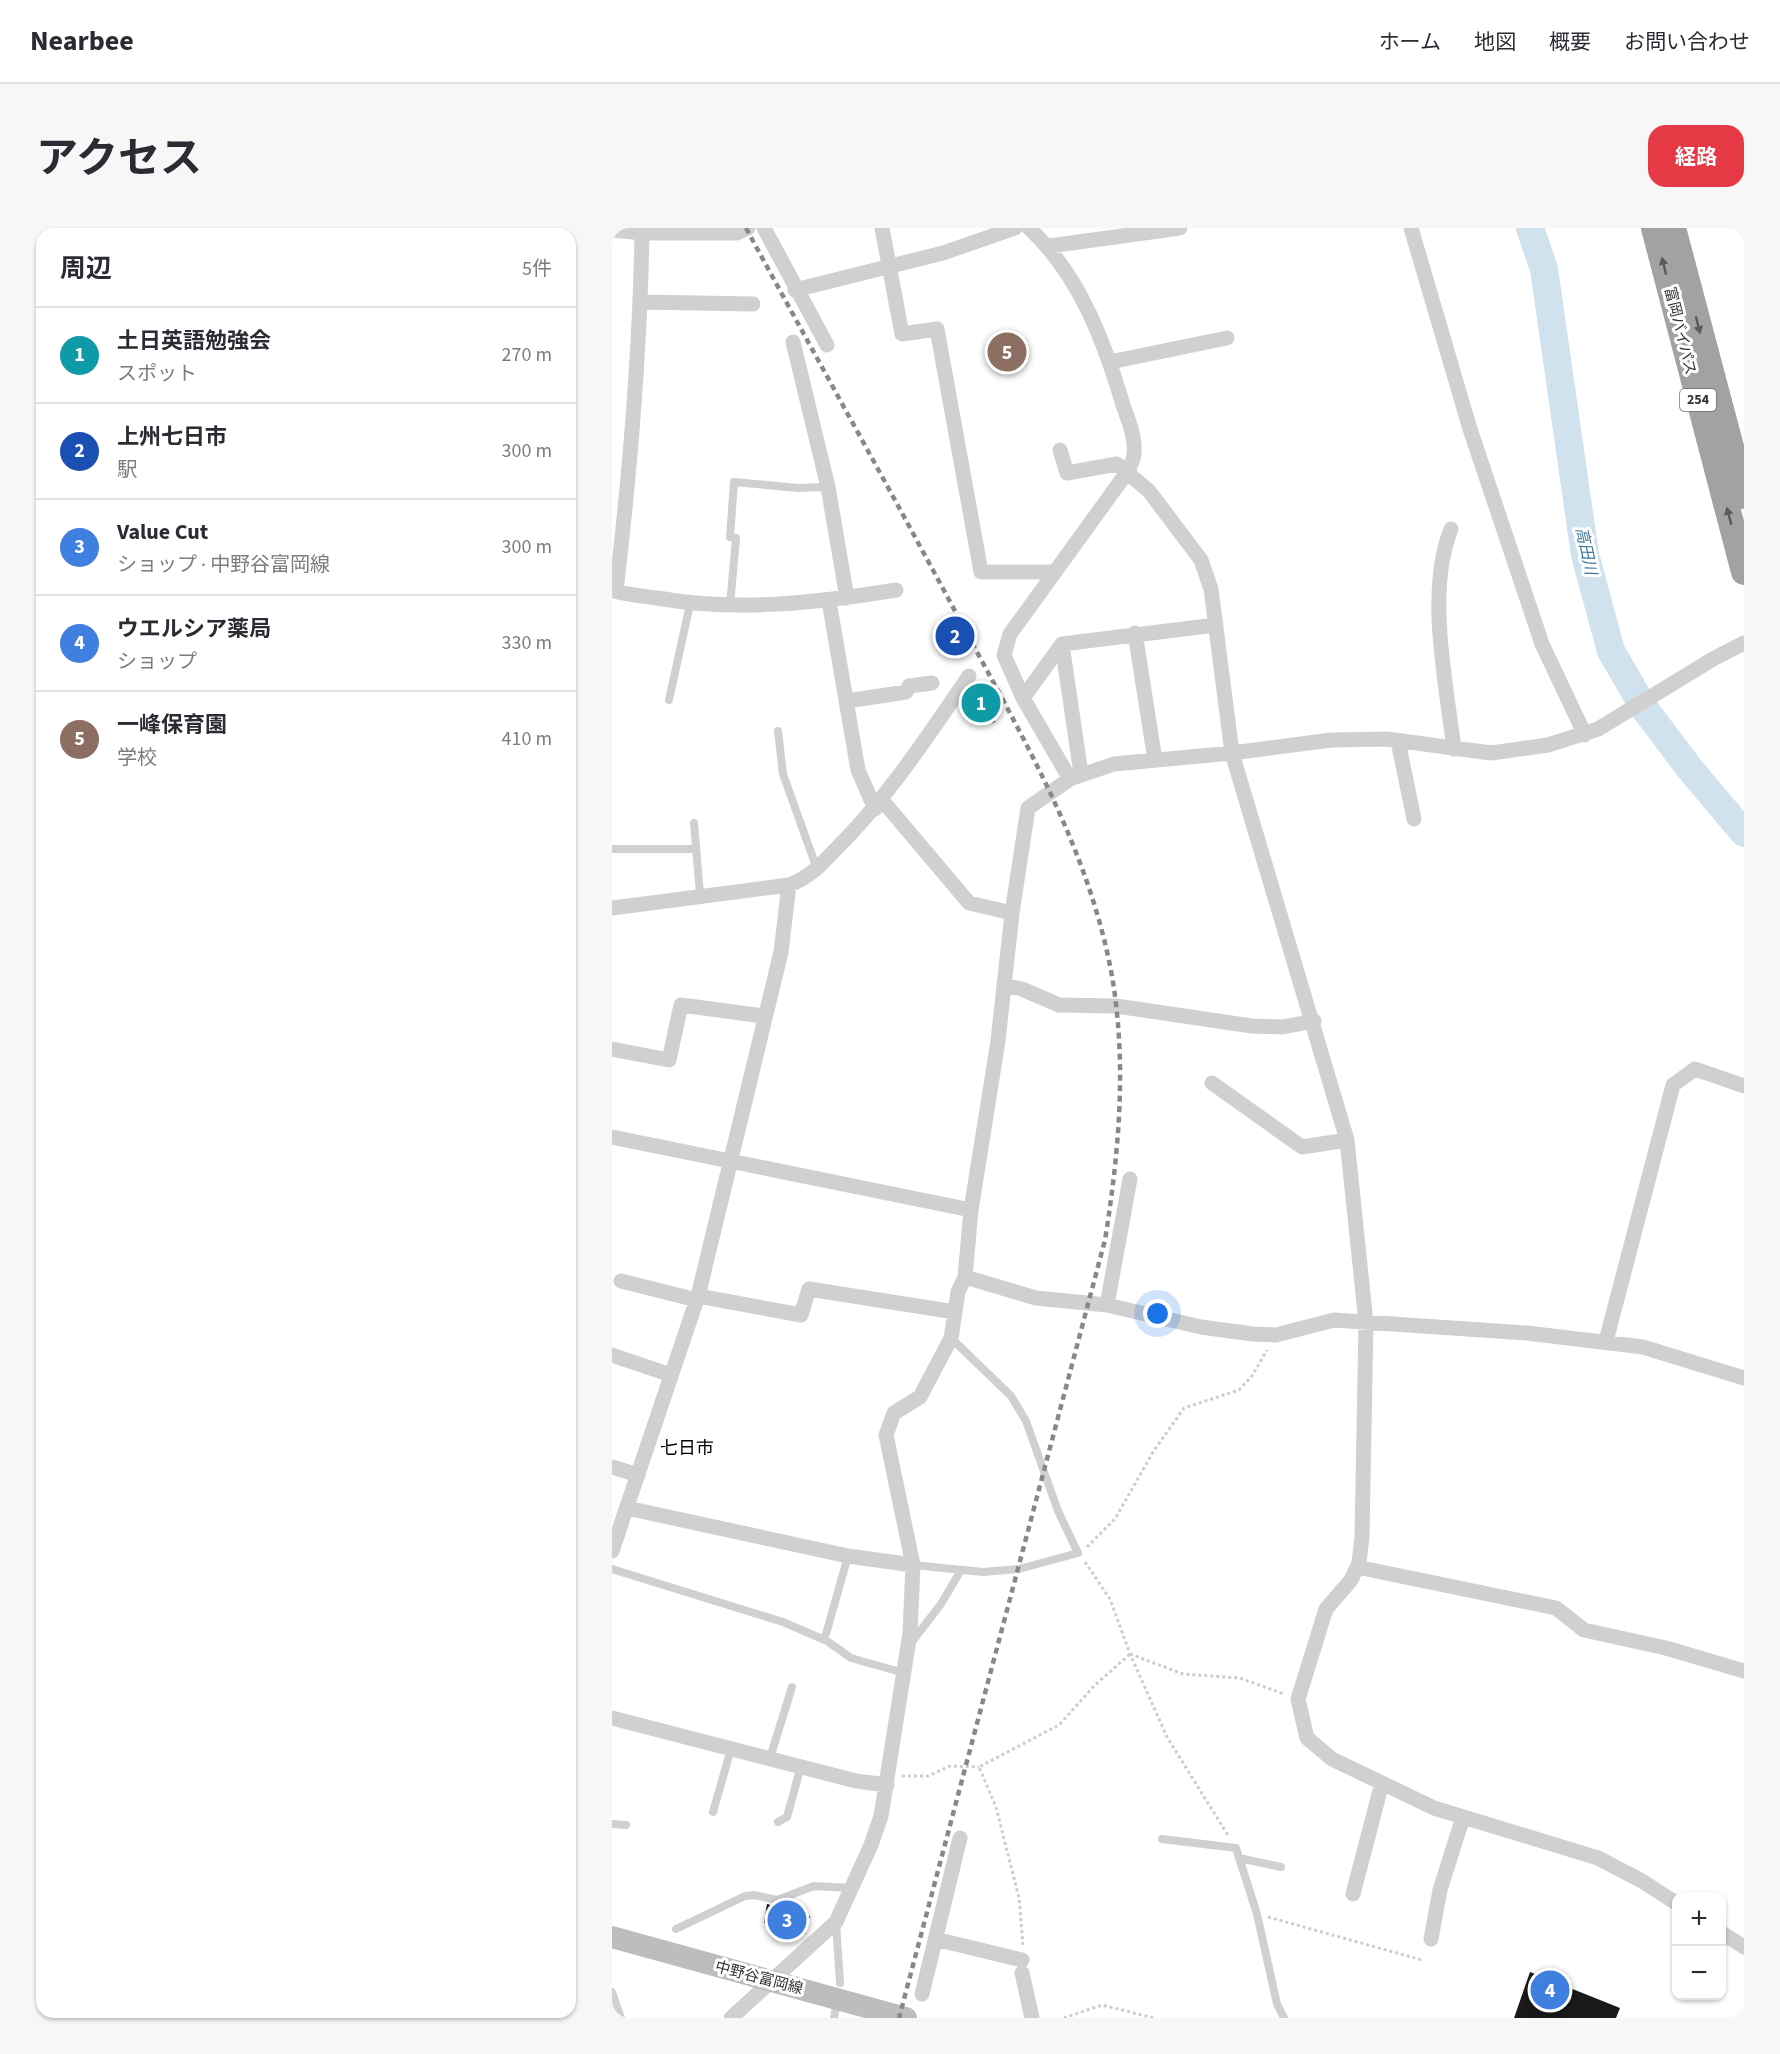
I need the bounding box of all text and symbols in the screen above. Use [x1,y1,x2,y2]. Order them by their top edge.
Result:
text: Nearbee [30,21,134,61]
text: ホーム [1379,27,1441,57]
text: 地図 [1474,27,1516,57]
text: 概要 [1549,27,1591,57]
text: お問い合わせ [1624,27,1750,57]
button: 経路 [1648,125,1744,187]
text: アクセス [36,129,202,189]
text: 周辺 [60,250,112,287]
text: 5件 [522,255,552,283]
one-way arrow [1658,257,1668,275]
street label: 富岡バイパス [1659,285,1701,377]
one-way arrow [1693,316,1703,335]
text: 土日英語勉強会 [117,325,271,357]
pin: 5 [988,330,1026,374]
text: 1 [74,341,85,369]
text: 270 m [502,341,552,369]
text: スポット [117,360,197,388]
road number: 254 [1680,389,1716,411]
text: 上州七日市 [117,421,227,453]
text: 2 [74,437,85,465]
text: 300 m [502,437,552,465]
text: 駅 [117,456,137,484]
one-way arrow [1724,506,1733,524]
text: Value Cut [117,516,208,548]
water label: 高田川 [1570,525,1602,579]
text: 3 [74,533,85,561]
text: 300 m [502,533,552,561]
text: ショップ · 中野谷富岡線 [117,551,330,579]
text: ウエルシア薬局 [117,613,271,645]
pin: 2 [936,614,974,658]
text: 4 [74,629,85,657]
text: 330 m [502,629,552,657]
text: ショップ [117,648,197,676]
pin: 1 [962,680,1000,726]
text: 一峰保育園 [117,709,227,741]
text: 5 [74,725,85,753]
text: 410 m [502,725,552,753]
text: 学校 [117,744,157,772]
your location [1143,1299,1172,1328]
district label: 七日市 [660,1436,714,1461]
map controls [1672,1892,1726,2000]
button: + [1672,1892,1726,1946]
pin: 3 [768,1898,807,1942]
button: − [1672,1946,1726,2000]
street label: 中野谷富岡線 [713,1956,805,2000]
pin: 4 [1530,1968,1570,2012]

